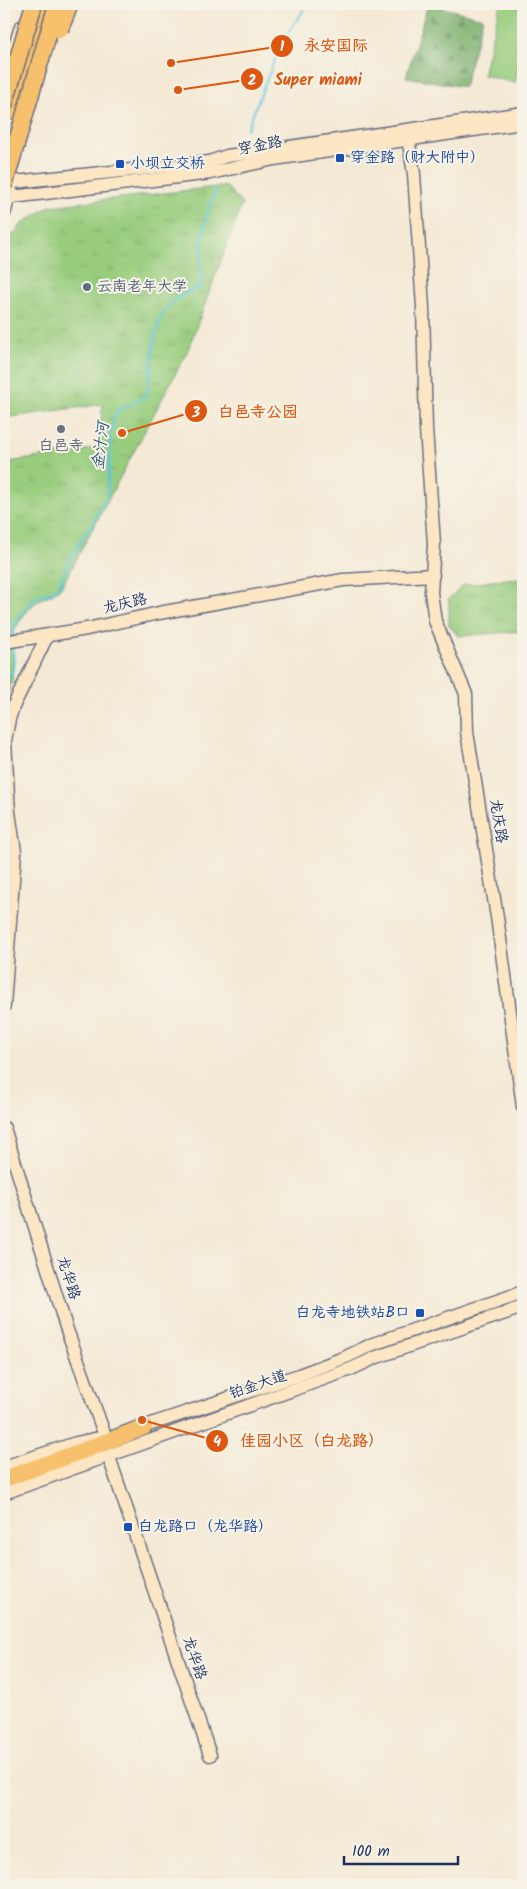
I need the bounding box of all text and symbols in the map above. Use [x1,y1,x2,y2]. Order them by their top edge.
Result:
callout: 永安国际 [269,30,378,61]
text: 永安国际 [304,34,368,59]
text: 1 [280,35,285,59]
callout: Super miami [240,64,372,95]
text: Super miami [274,68,363,93]
text: 2 [248,69,257,93]
street label: 穿金路 [236,130,284,162]
place label: 穿金路（财大附中） [350,146,485,170]
place label: 小坝立交桥 [130,152,205,176]
marker: 穿金路（财大附中） [334,152,346,164]
marker: 小坝立交桥 [114,158,126,170]
place label: 云南老年大学 [97,275,187,299]
marker: 云南老年大学 [81,281,93,293]
callout: 白邑寺公园 [183,396,308,427]
text: 白邑寺公园 [218,400,298,425]
text: 3 [191,401,200,425]
water label: 金汁河 [86,418,117,471]
marker: 白邑寺 [55,423,67,435]
place label: 白邑寺 [38,434,84,458]
street label: 龙庆路 [100,587,150,621]
street label: 龙庆路 [483,797,513,845]
street label: 龙华路 [50,1253,86,1303]
place label: 白龙寺地铁站B口 [295,1301,410,1325]
marker: 白龙寺地铁站B口 [414,1307,426,1319]
street label: 铂金大道 [226,1364,290,1406]
callout: 佳园小区（白龙路） [205,1425,394,1456]
text: 佳园小区（白龙路） [240,1429,384,1454]
text: 4 [213,1430,221,1454]
place label: 白龙路口（龙华路） [138,1515,273,1539]
marker: 白龙路口（龙华路） [122,1521,134,1533]
street label: 龙华路 [175,1633,213,1683]
scale bar [344,1834,458,1866]
text: 100 m [352,1840,390,1864]

